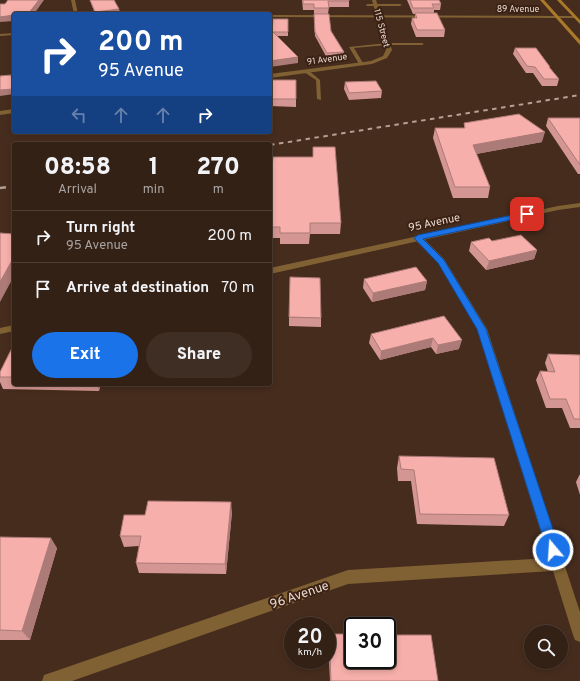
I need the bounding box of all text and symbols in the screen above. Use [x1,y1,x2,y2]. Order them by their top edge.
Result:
street label: 89 Avenue [497,4,539,15]
street label: 115 Street [371,8,392,48]
text: 200 m [98,25,184,61]
icon: right [32,28,84,80]
street label: 91 Avenue [306,51,348,68]
text: 95 Avenue [98,60,184,83]
icon: left [68,104,90,126]
icon: ahead [110,104,132,126]
icon: ahead [152,104,174,126]
icon: right [194,104,216,126]
text: 08:58 [44,153,111,183]
text: 1 [149,153,159,183]
text: 270 [196,153,240,183]
text: Arrival [58,182,97,198]
text: min [143,182,164,198]
text: m [213,182,224,198]
pin [510,197,544,231]
icon: arrive [516,203,538,225]
street label: 95 Avenue [407,211,461,235]
text: Turn right [66,219,135,238]
icon: right [32,226,54,248]
text: 200 m [207,227,252,246]
text: 95 Avenue [66,238,128,254]
icon: arrive [32,278,54,300]
text: Arrive at destination [66,279,209,298]
text: 70 m [221,279,254,298]
button: Exit [32,332,138,378]
button: Share [146,332,252,378]
position arrow [532,529,574,571]
street label: 96 Avenue [268,578,331,613]
speed limit sign: 30 [344,617,396,669]
text: 20 [297,625,323,651]
map controls [524,625,568,669]
button: search [524,625,568,669]
text: km/h [298,646,322,659]

